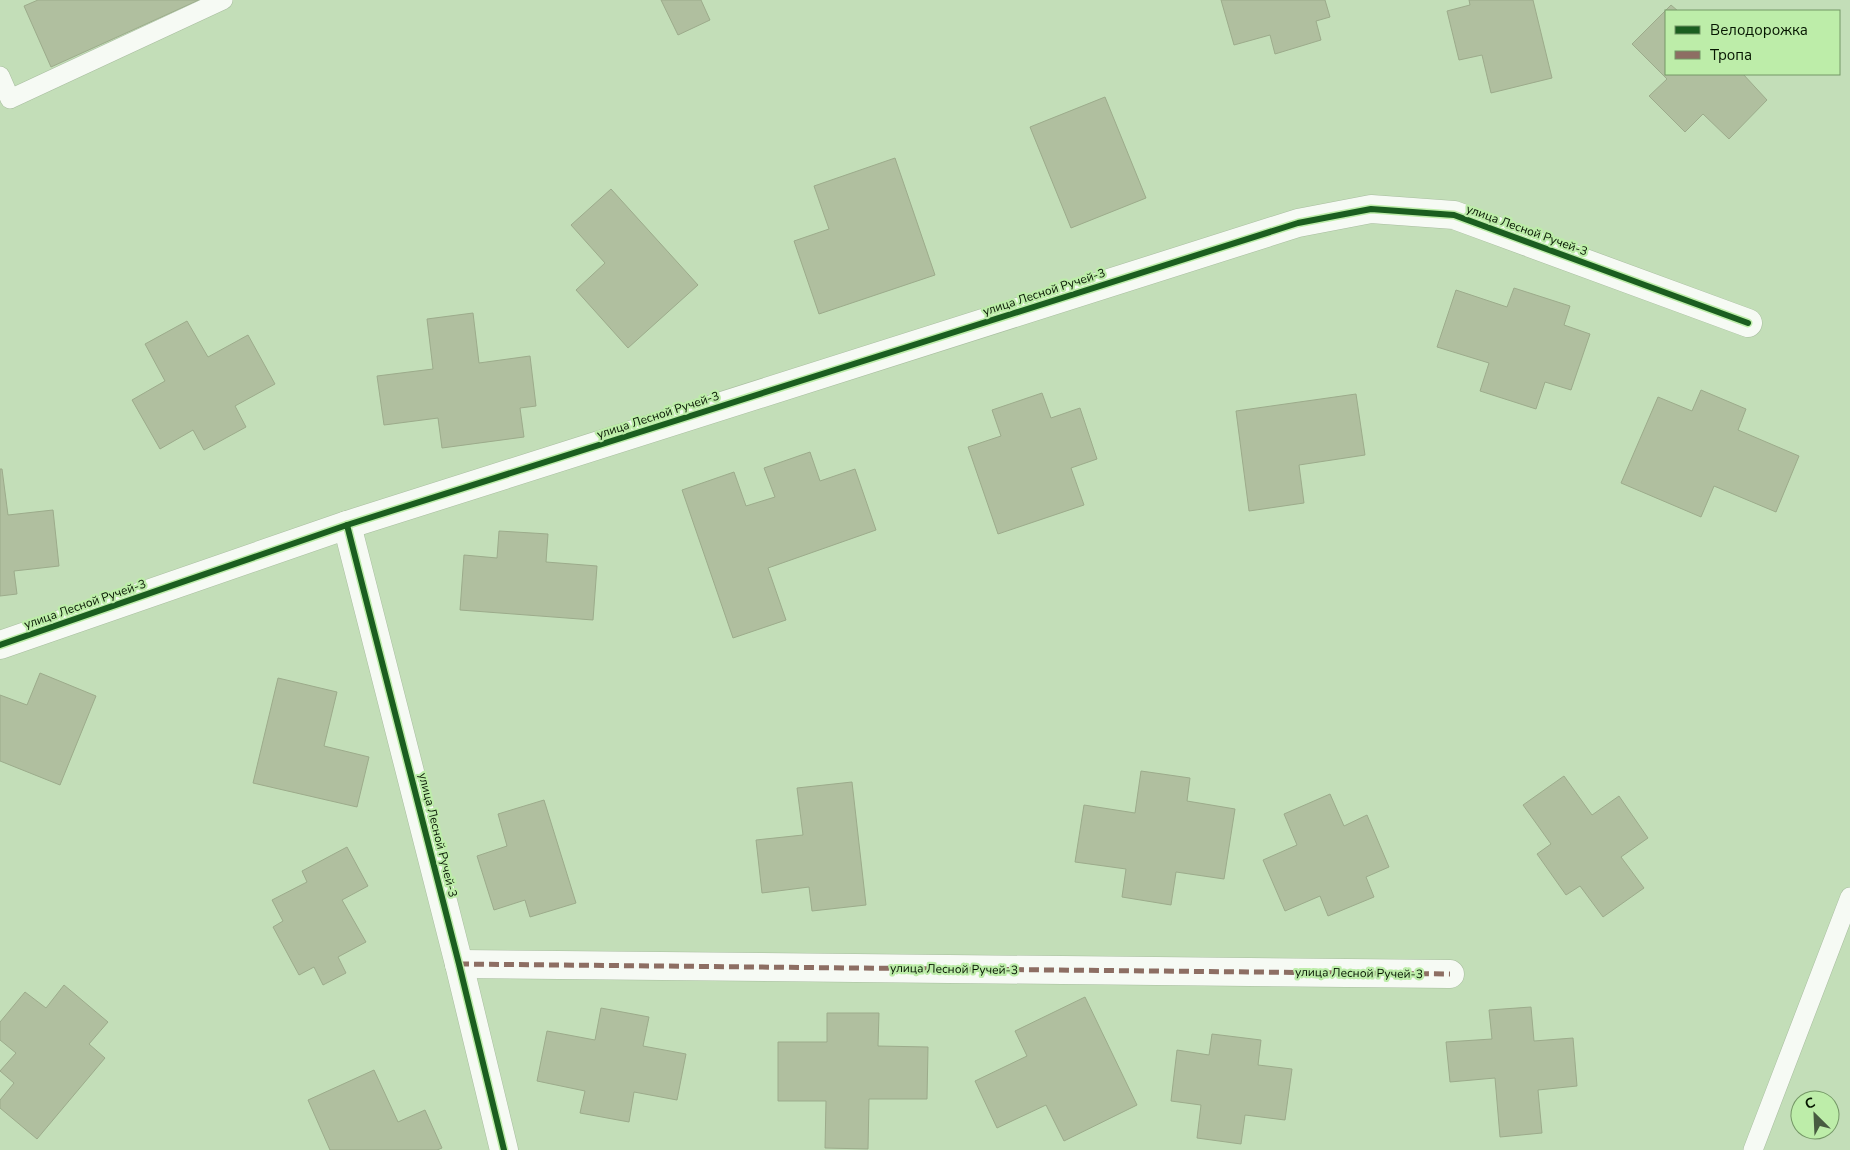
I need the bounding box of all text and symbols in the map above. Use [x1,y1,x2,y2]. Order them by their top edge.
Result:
legend [1665,10,1840,75]
text: Велодорожка [1710,20,1808,40]
text: Тропа [1710,45,1752,65]
street label: улица Лесной Ручей-3 [1464,201,1590,259]
street label: улица Лесной Ручей-3 [981,265,1107,319]
street label: улица Лесной Ручей-3 [595,388,721,442]
street label: улица Лесной Ручей-3 [22,576,148,632]
street label: улица Лесной Ручей-3 [415,771,461,899]
street label: улица Лесной Ручей-3 [890,960,1018,978]
street label: улица Лесной Ручей-3 [1295,964,1423,982]
north arrow [1790,1090,1840,1140]
text: С [1802,1093,1819,1114]

